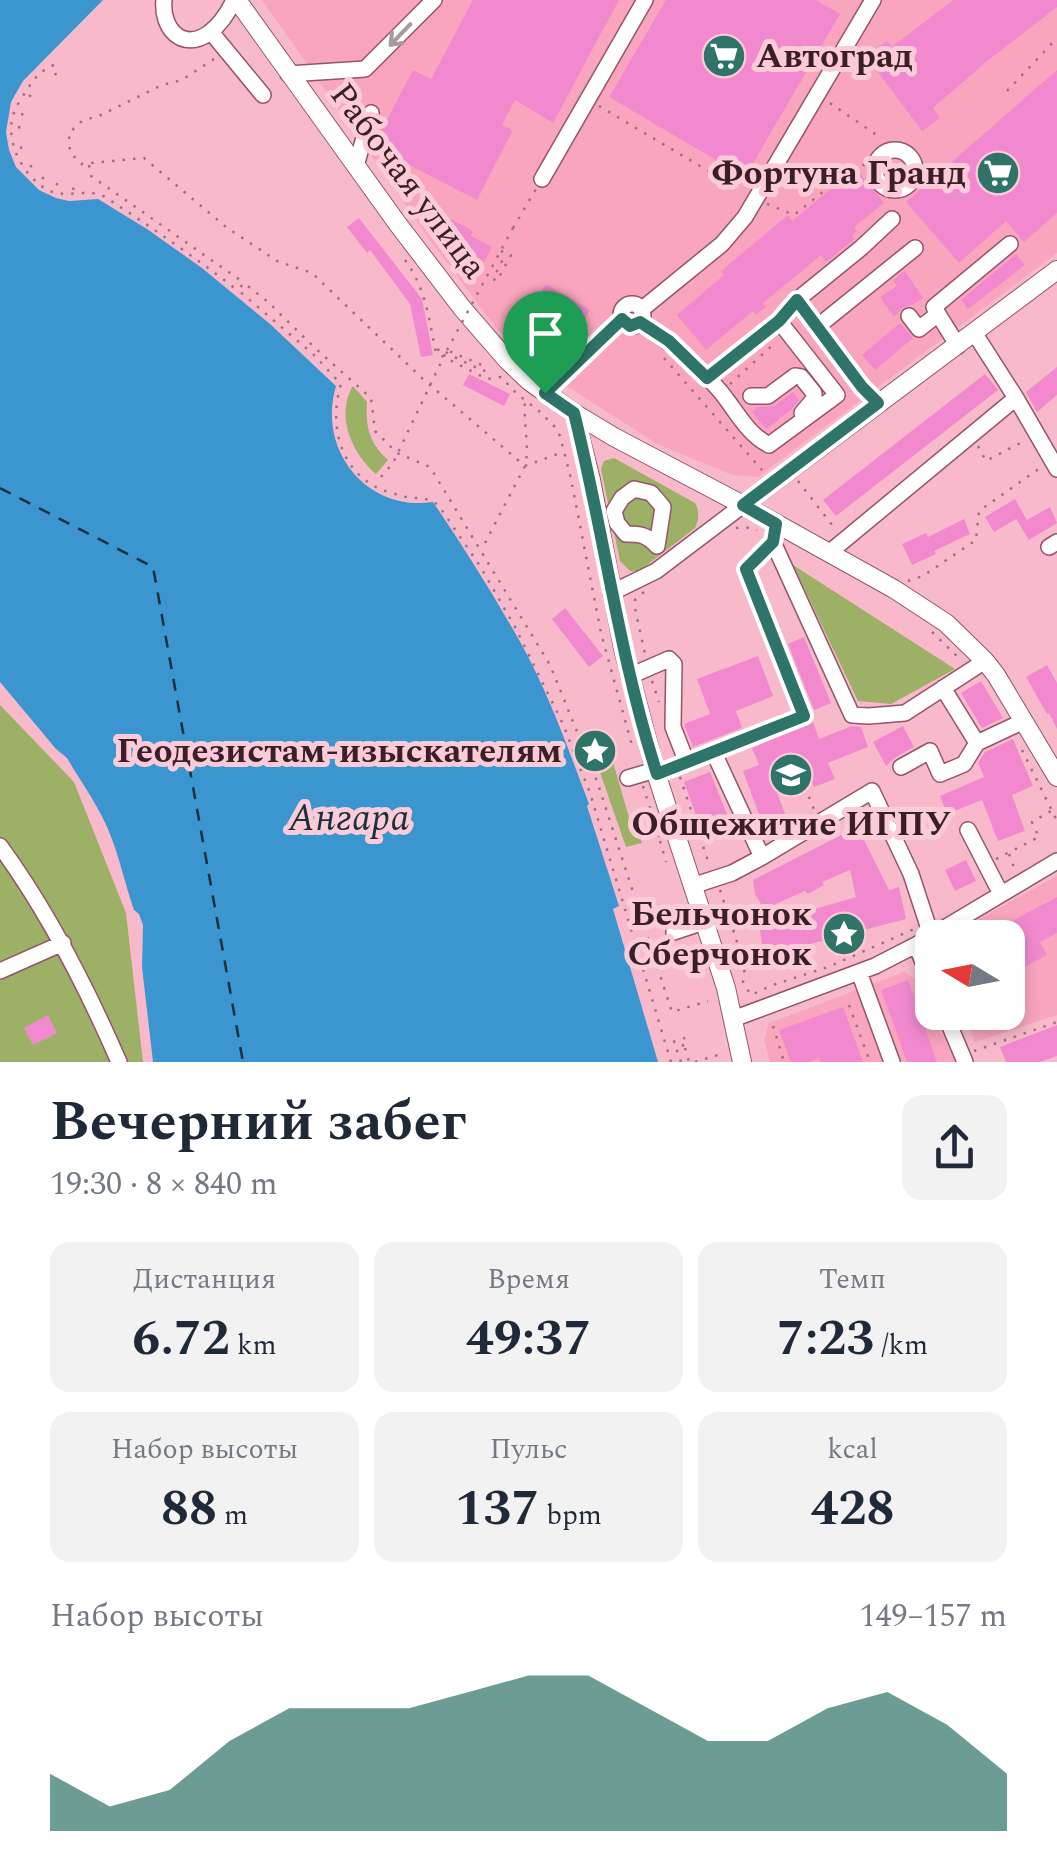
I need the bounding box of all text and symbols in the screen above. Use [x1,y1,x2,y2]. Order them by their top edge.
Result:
one-way arrow [388,22,412,46]
place label: Автоград [756,30,913,83]
supermarket icon: Автоград [701,33,747,79]
street label: Рабочая улица [316,71,500,291]
place label: Фортуна Гранд [712,147,966,200]
supermarket icon: Фортуна Гранд [975,150,1021,196]
pin [503,291,588,394]
icon: arrive [518,306,573,361]
place label: Геодезистам-изыскателям [116,725,562,778]
place icon: Геодезистам-изыскателям [572,728,618,774]
school or university icon: Общежитие ИГПУ [768,752,814,798]
water label: Ангара [288,790,409,848]
place label: Общежитие ИГПУ [631,798,951,851]
place label: Бельчонок Сберчонок [627,888,812,981]
place icon: Бельчонок Сберчонок [821,911,867,957]
north arrow [915,920,1025,1030]
map controls [915,920,1025,1030]
text: Вечерний забег [50,1081,466,1164]
button: share [902,1095,1007,1200]
text: 19:30 · 8 × 840 m [50,1160,278,1209]
text: Дистанция [133,1258,276,1301]
text: Время [487,1258,570,1301]
text: Темп [819,1258,886,1301]
text: 6.72 [132,1301,230,1377]
text: 49:37 [466,1301,591,1377]
text: 7:23 [777,1301,874,1377]
text: km [230,1324,277,1367]
text: /km [874,1324,928,1367]
text: Набор высоты [111,1428,298,1471]
text: Пульс [490,1428,567,1471]
text: kcal [827,1428,878,1471]
text: 88 [161,1471,217,1547]
text: 137 [455,1471,539,1547]
text: 428 [810,1471,895,1547]
text: m [217,1494,248,1537]
text: bpm [539,1494,602,1537]
text: Набор высоты [50,1592,264,1641]
text: 149–157 m [859,1592,1007,1641]

